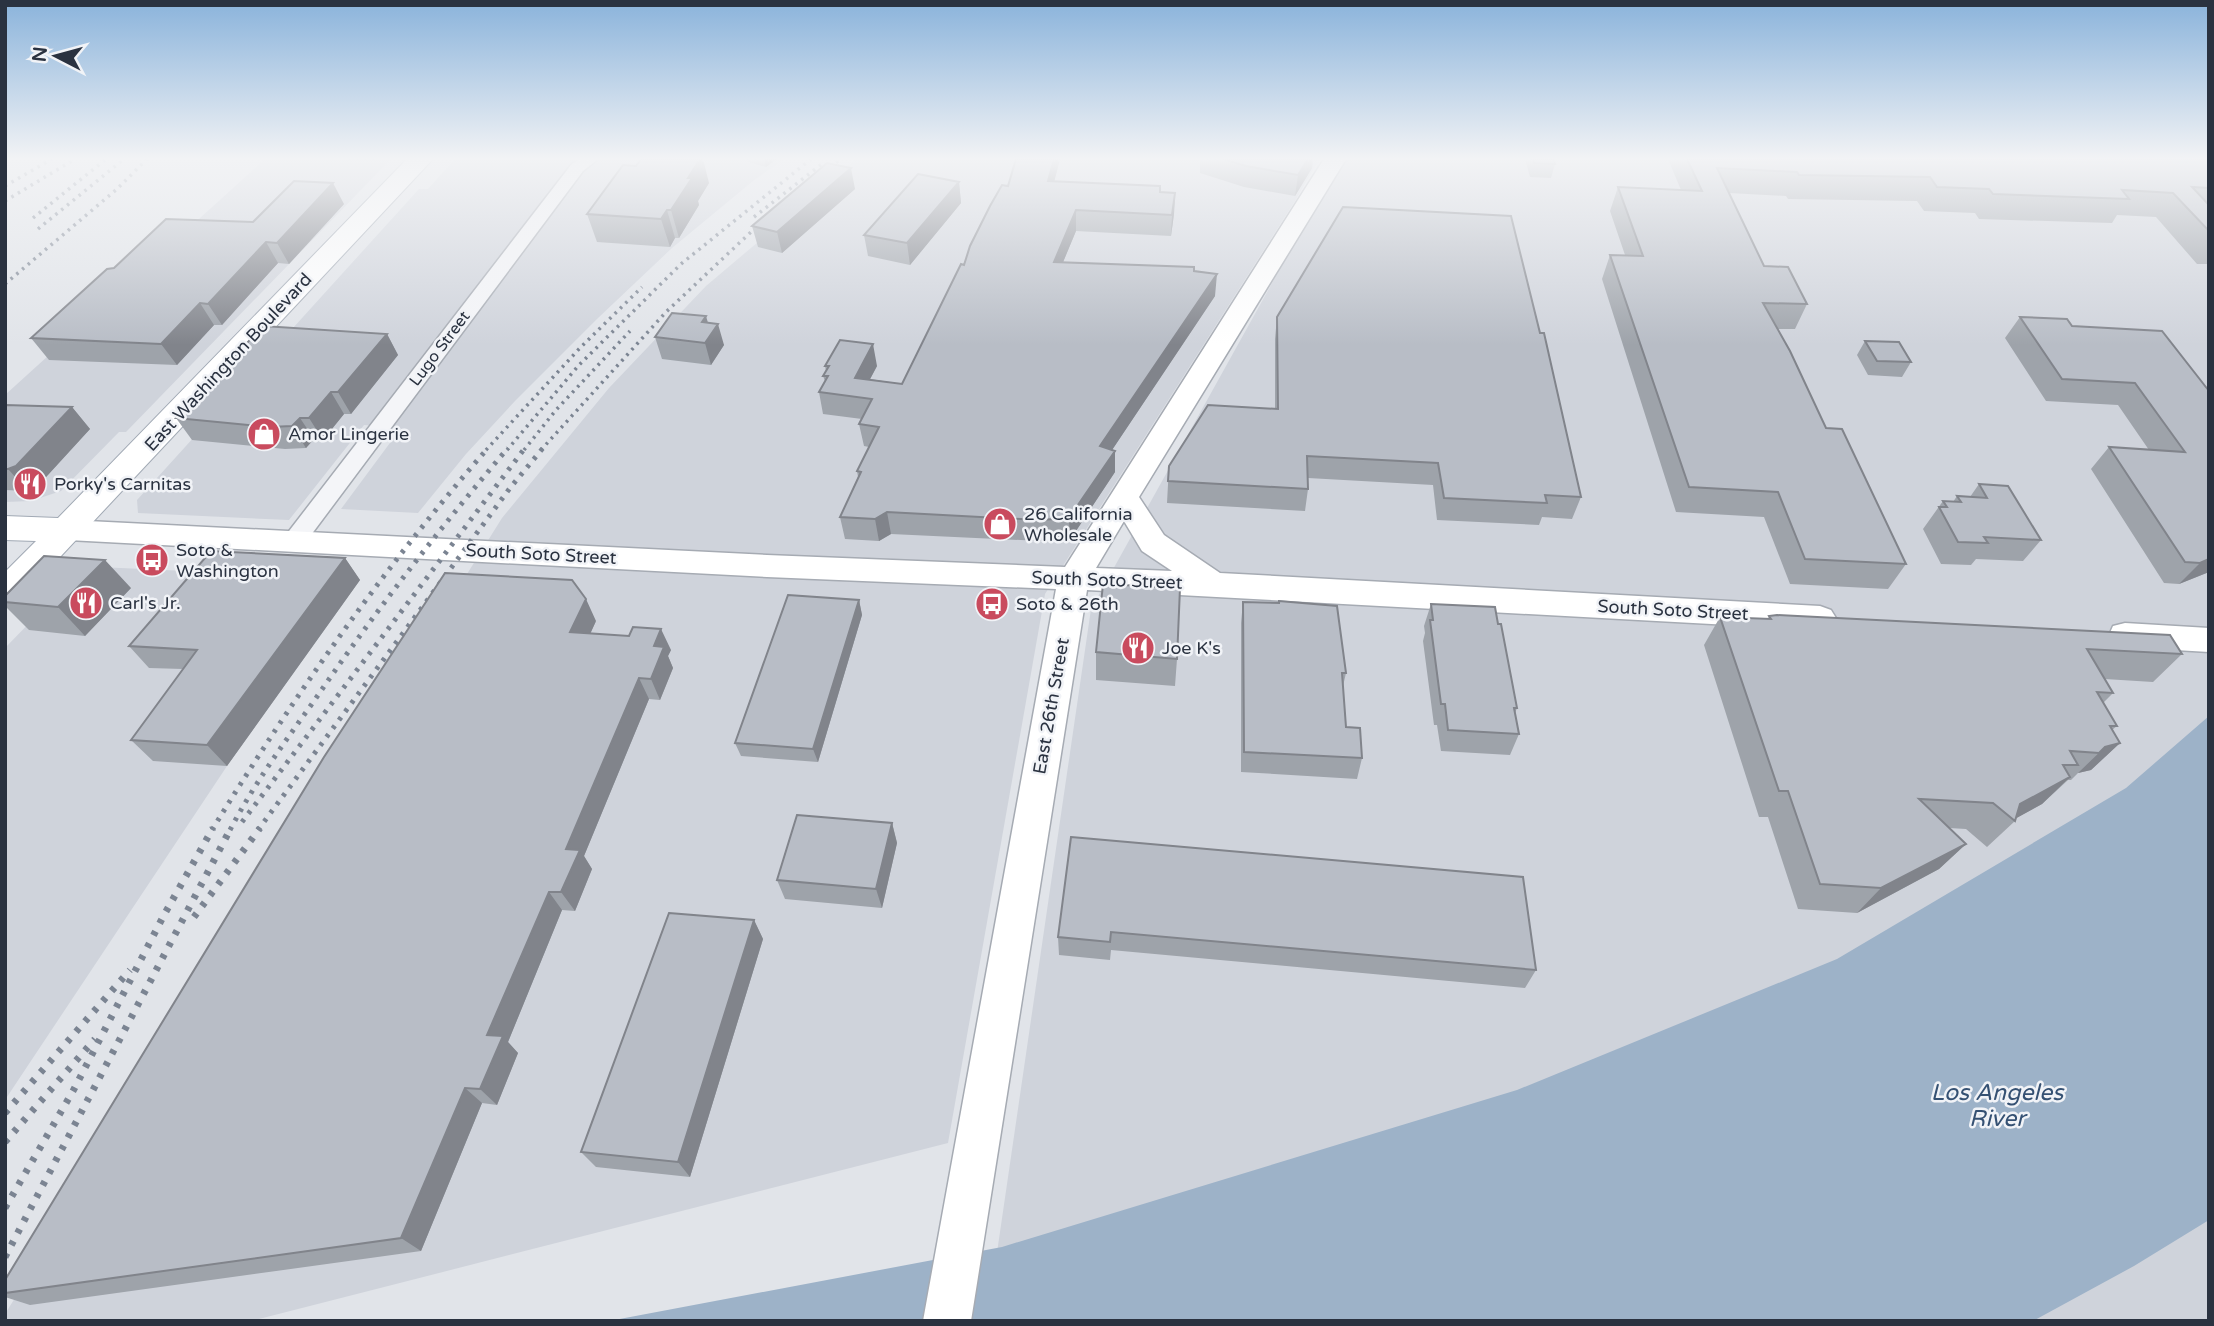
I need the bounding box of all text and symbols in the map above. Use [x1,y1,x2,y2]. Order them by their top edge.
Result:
north arrow [21,21,91,91]
text: N [28,46,52,63]
street label: East Washington Boulevard [140,268,316,456]
street label: Lugo Street [405,307,474,390]
shop icon: Amor Lingerie [245,415,283,453]
place label: Amor Lingerie [288,423,409,445]
restaurant icon: Porky's Carnitas [11,465,49,503]
place label: Porky's Carnitas [54,473,191,495]
place label: 26 California Wholesale [1024,503,1133,546]
shop icon: 26 California Wholesale [981,505,1019,543]
place label: Soto & Washington [176,539,279,582]
street label: South Soto Street [465,539,617,569]
bus stop icon: Soto & Washington [133,541,171,579]
street label: South Soto Street [1031,566,1183,594]
restaurant icon: Carl's Jr. [67,584,105,622]
bus stop icon: Soto & 26th [973,585,1011,623]
place label: Carl's Jr. [110,592,181,614]
place label: Soto & 26th [1016,593,1119,615]
street label: South Soto Street [1597,595,1749,625]
restaurant icon: Joe K's [1119,629,1157,667]
street label: East 26th Street [1028,636,1074,776]
place label: Joe K's [1162,637,1221,659]
water label: Los Angeles River [1931,1079,2065,1133]

